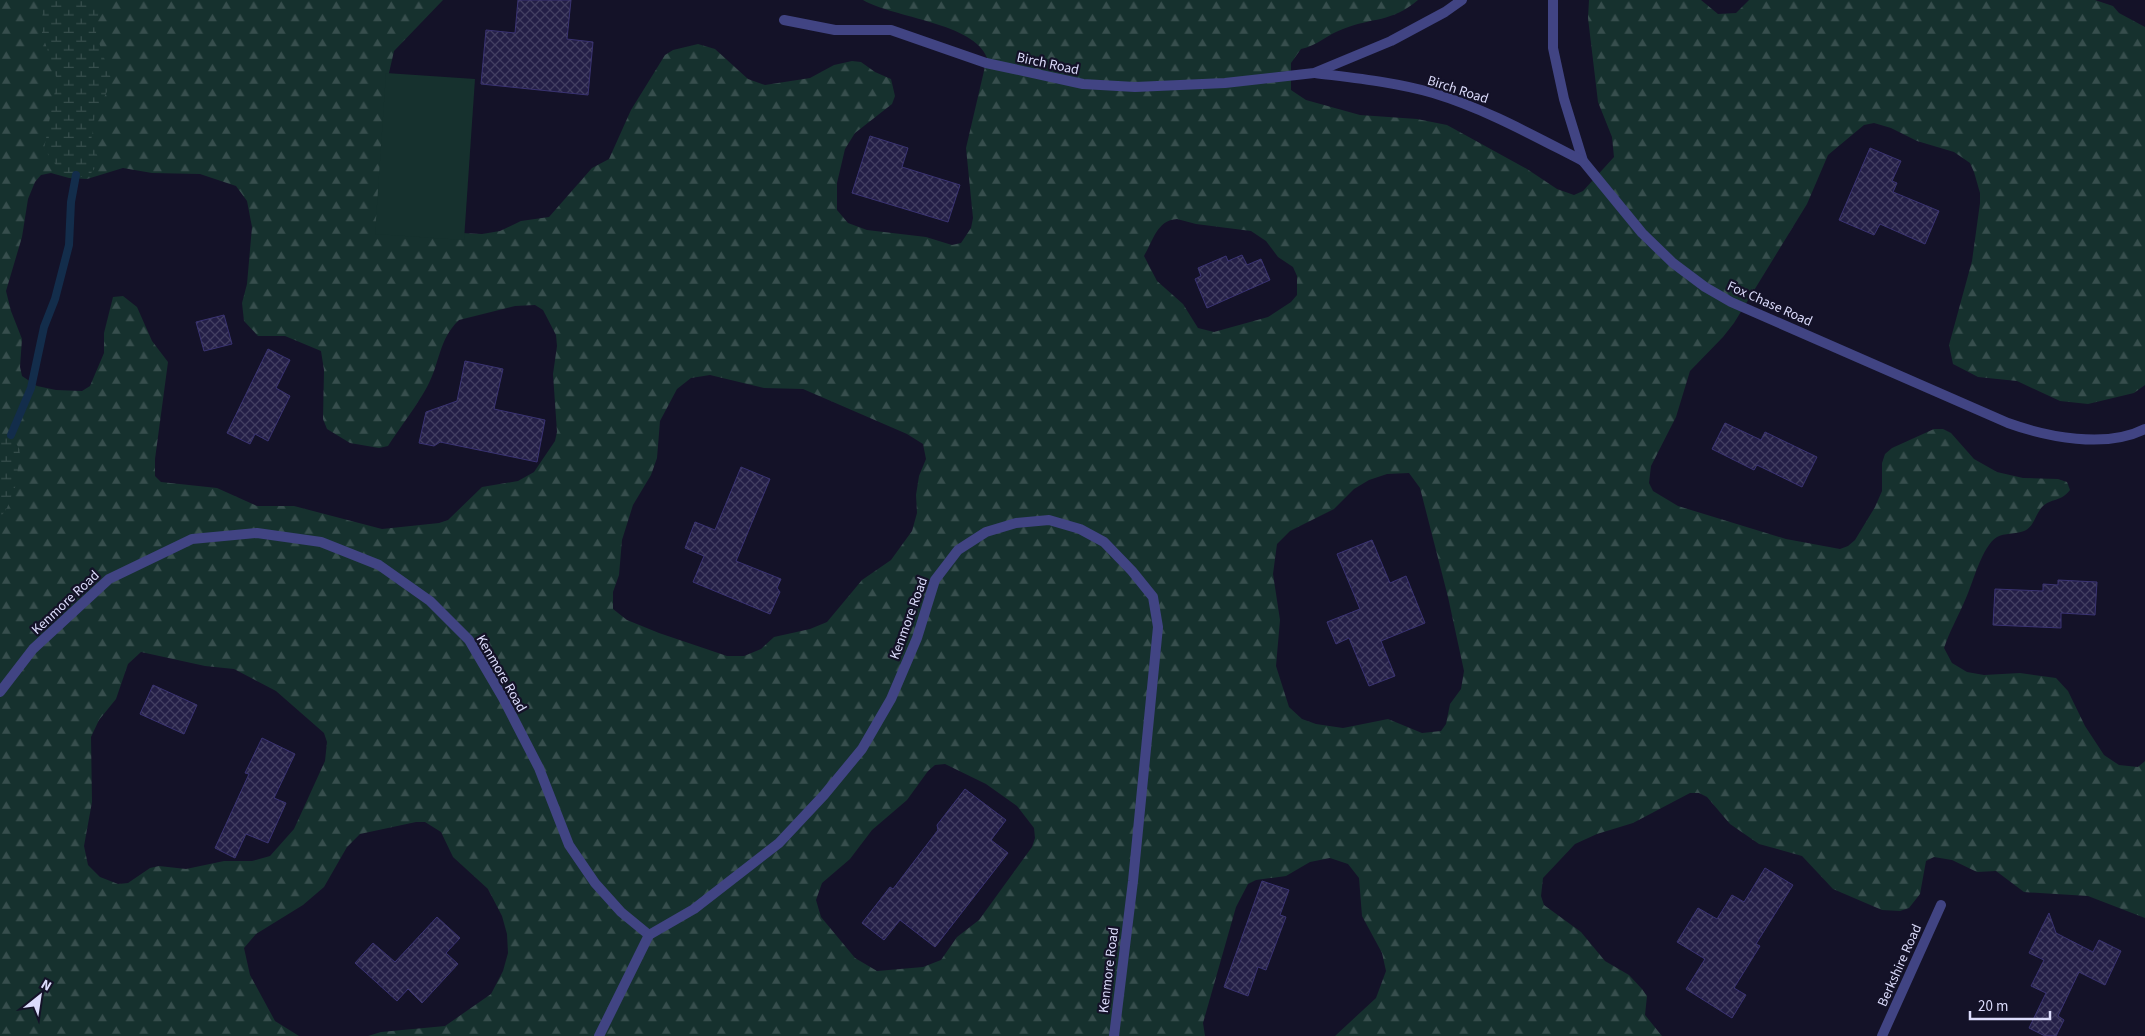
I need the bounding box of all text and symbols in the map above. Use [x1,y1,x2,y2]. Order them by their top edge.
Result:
street label: Birch Road [1015,48,1081,80]
street label: Birch Road [1425,71,1491,109]
street label: Fox Chase Road [1724,276,1815,332]
street label: Kenmore Road [27,566,104,639]
street label: Kenmore Road [885,574,933,662]
street label: Kenmore Road [471,631,531,716]
street label: Berkshire Road [1873,921,1927,1010]
street label: Kenmore Road [1094,926,1124,1014]
north arrow [15,971,65,1021]
text: N [37,975,55,997]
scale bar [1970,988,2050,1020]
text: 20 m [1978,996,2008,1017]

